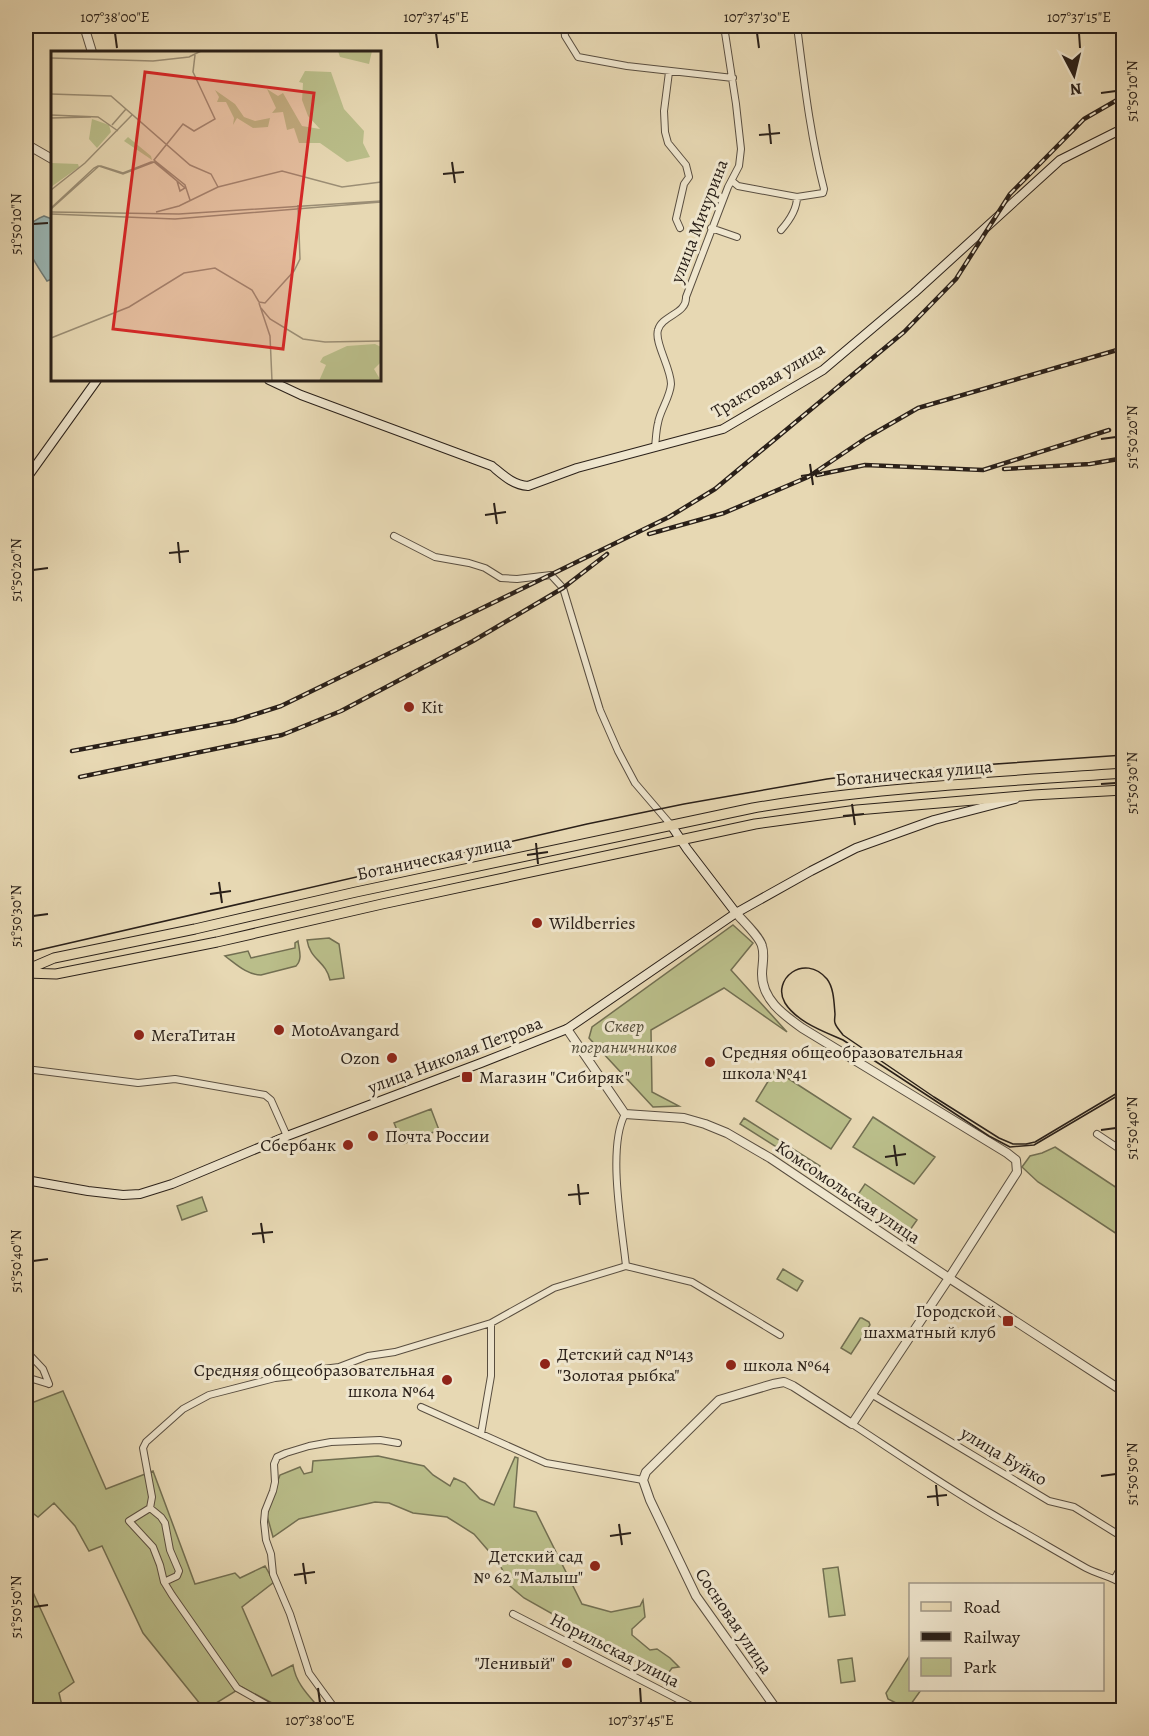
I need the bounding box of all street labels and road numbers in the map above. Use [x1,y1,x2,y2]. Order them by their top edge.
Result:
street label: улица Мичурина [664,155,734,287]
street label: Трактовая улица [707,336,830,423]
street label: Ботаническая улица [835,754,994,792]
street label: Ботаническая улица [355,830,514,886]
street label: улица Николая Петрова [363,1010,546,1100]
street label: Комсомольская улица [771,1135,926,1250]
street label: улица Буйко [955,1420,1052,1491]
street label: Сосновая улица [690,1564,779,1679]
street label: Норильская улица [546,1607,685,1693]

